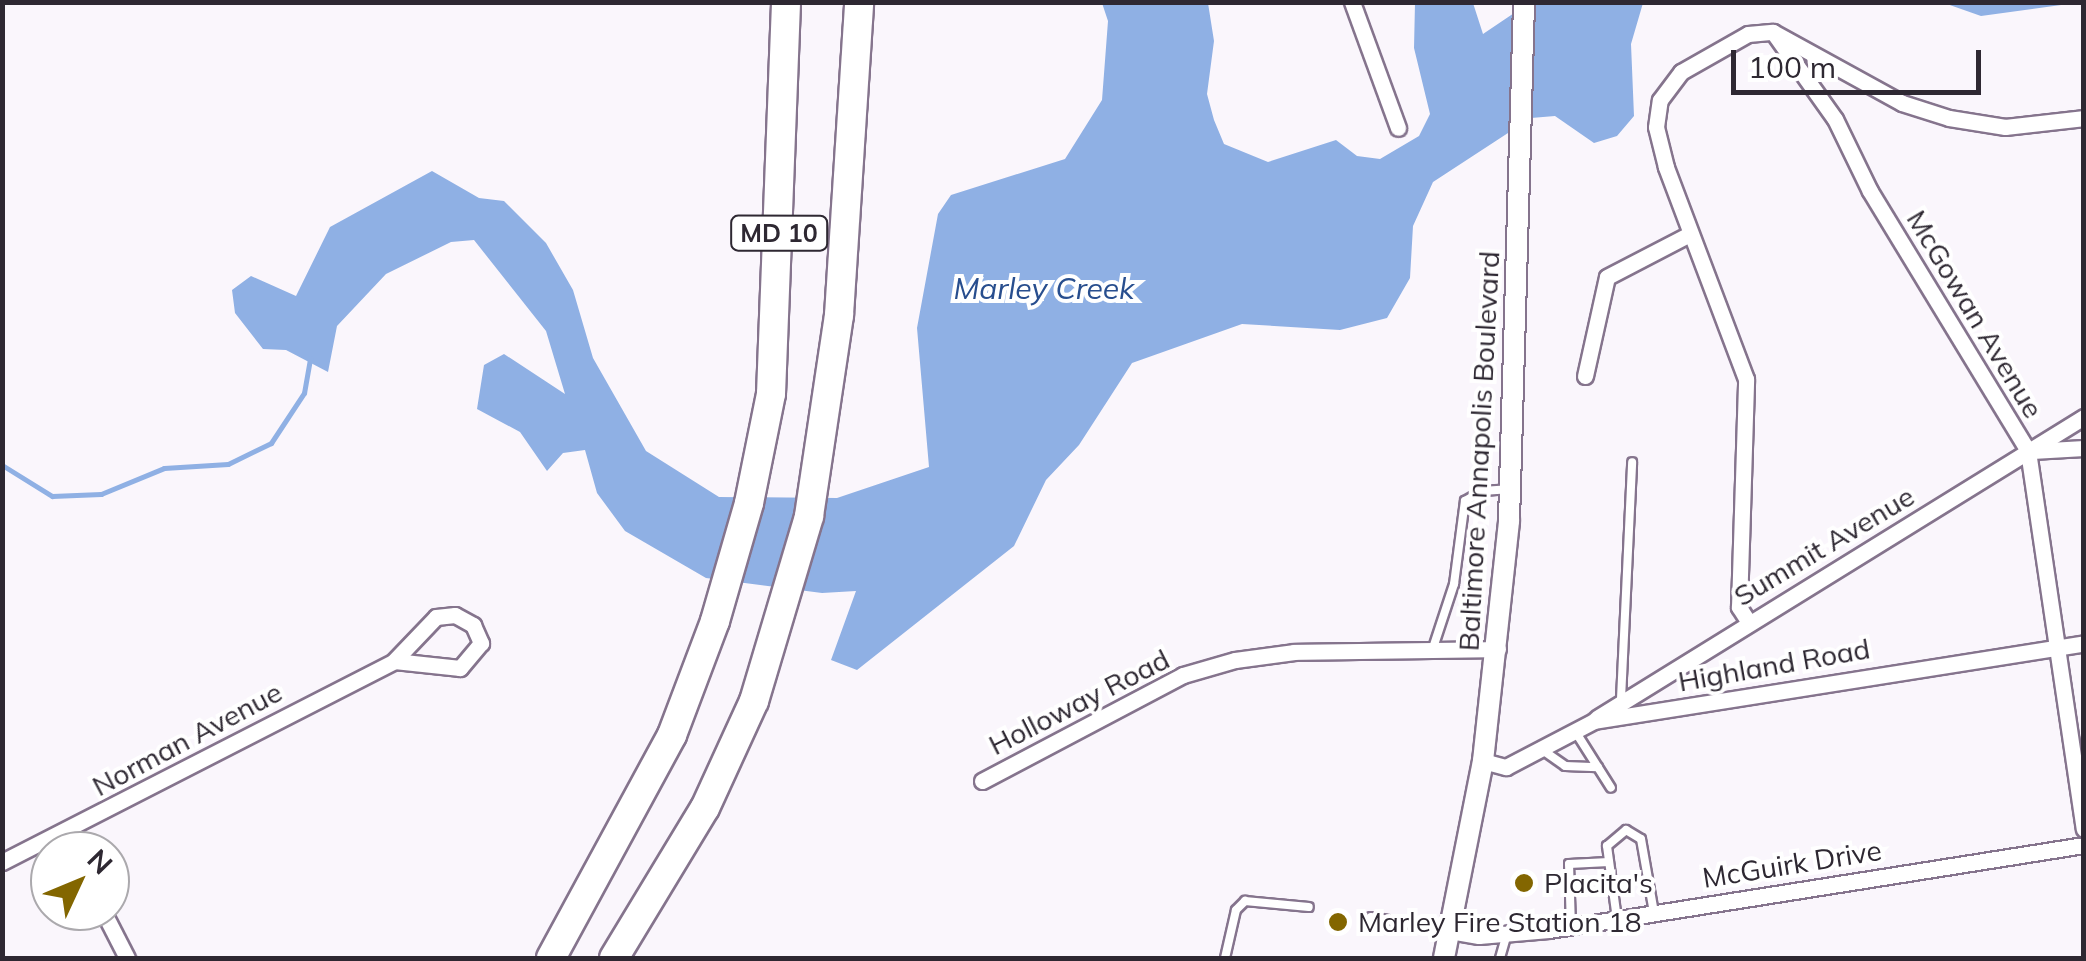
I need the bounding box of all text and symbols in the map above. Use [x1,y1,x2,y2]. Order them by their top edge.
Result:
scale bar [1736,30,1986,92]
text: 100 m [1748,48,1836,86]
street label: McGowan Avenue [1900,204,2050,424]
road number: MD 10 [729,213,829,253]
street label: Baltimore Annapolis Boulevard [1452,250,1506,652]
water label: Marley Creek [954,270,1134,306]
street label: Summit Avenue [1728,479,1920,613]
street label: Highland Road [1676,632,1872,698]
street label: Holloway Road [983,642,1175,762]
street label: Norman Avenue [87,675,287,803]
north arrow [30,831,130,931]
street label: McGuirk Drive [1700,833,1884,895]
text: N [81,841,120,881]
place label: Placita's [1544,866,1653,900]
marker: Placita's [1513,872,1535,894]
place label: Marley Fire Station 18 [1358,905,1642,939]
marker: Marley Fire Station 18 [1327,911,1349,933]

